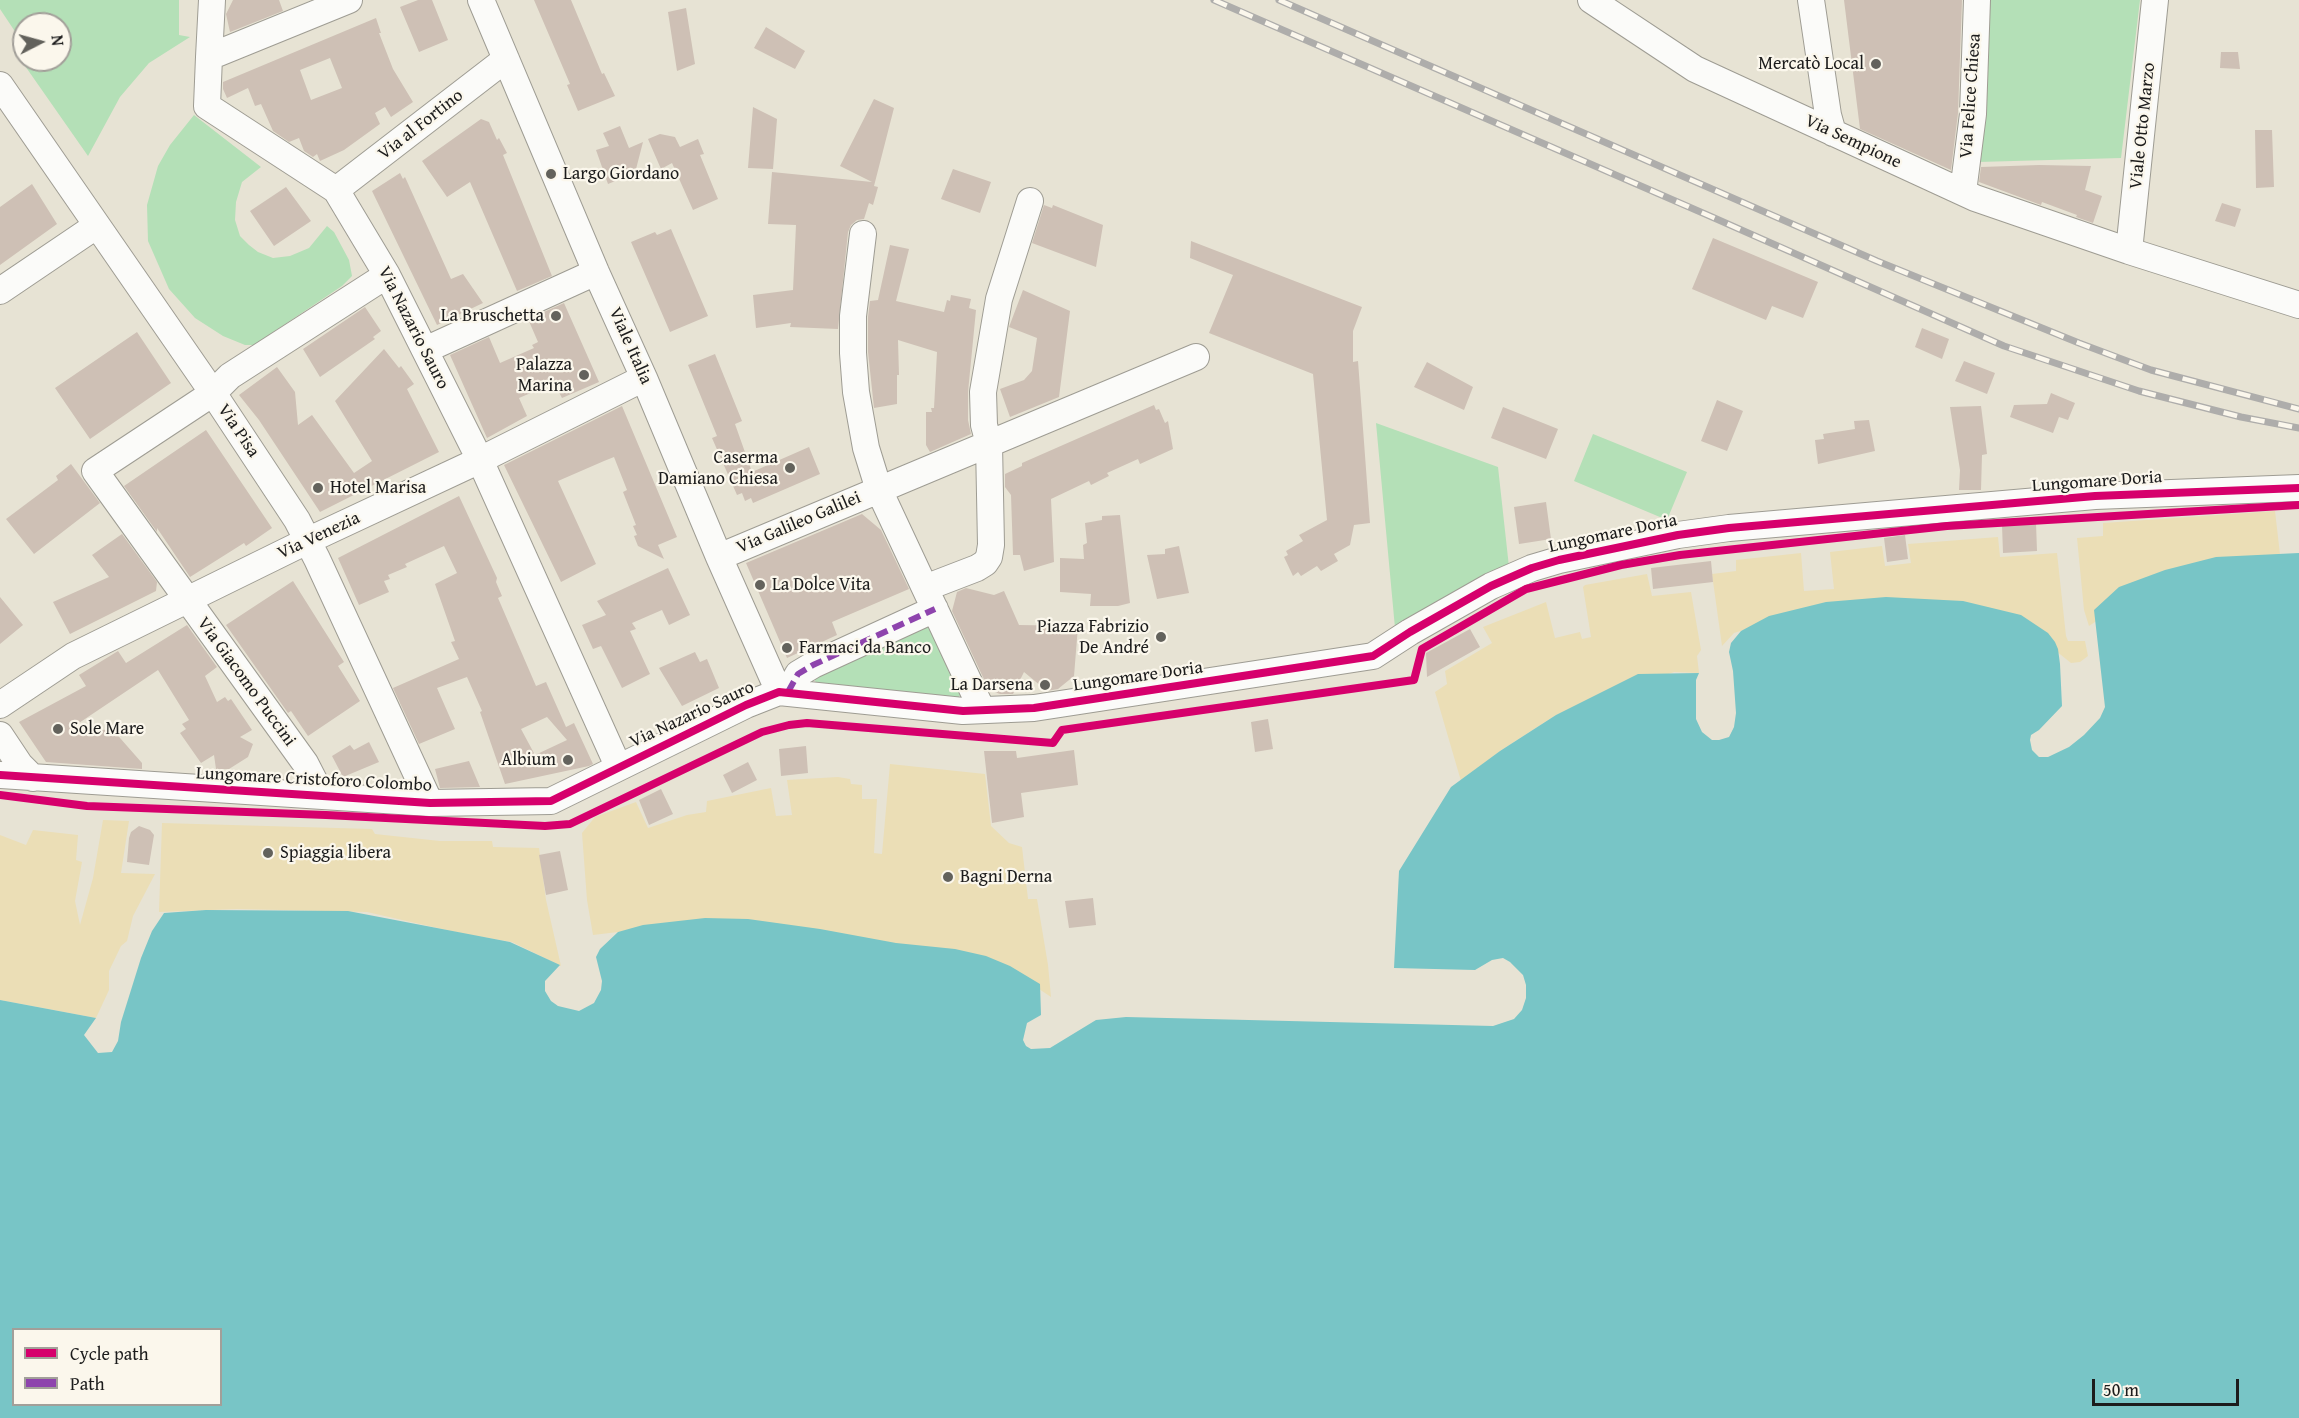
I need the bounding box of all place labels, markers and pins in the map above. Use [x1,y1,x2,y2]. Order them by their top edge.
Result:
place label: Mercatò Local [1758,53,1864,75]
marker: Mercatò Local [1869,57,1883,71]
place label: Largo Giordano [563,163,679,185]
marker: Largo Giordano [544,167,558,181]
place label: La Bruschetta [441,305,544,327]
marker: La Bruschetta [549,309,563,323]
place label: Palazza Marina [516,354,572,397]
marker: Palazza Marina [577,368,591,382]
place label: Caserma Damiano Chiesa [658,447,778,490]
marker: Caserma Damiano Chiesa [783,461,797,475]
place label: Hotel Marisa [330,477,426,499]
marker: Hotel Marisa [311,481,325,495]
place label: La Dolce Vita [772,574,871,596]
marker: La Dolce Vita [753,578,767,592]
place label: Piazza Fabrizio De André [1037,616,1149,658]
marker: Piazza Fabrizio De André [1154,630,1168,644]
place label: Farmaci da Banco [799,637,931,659]
marker: Farmaci da Banco [780,641,794,655]
place label: La Darsena [951,674,1033,696]
marker: La Darsena [1038,678,1052,692]
place label: Sole Mare [70,718,144,740]
marker: Sole Mare [51,722,65,736]
place label: Albium [501,749,556,771]
marker: Albium [561,753,575,767]
place label: Spiaggia libera [280,842,391,864]
marker: Spiaggia libera [261,846,275,860]
place label: Bagni Derna [960,866,1052,888]
marker: Bagni Derna [941,870,955,884]

